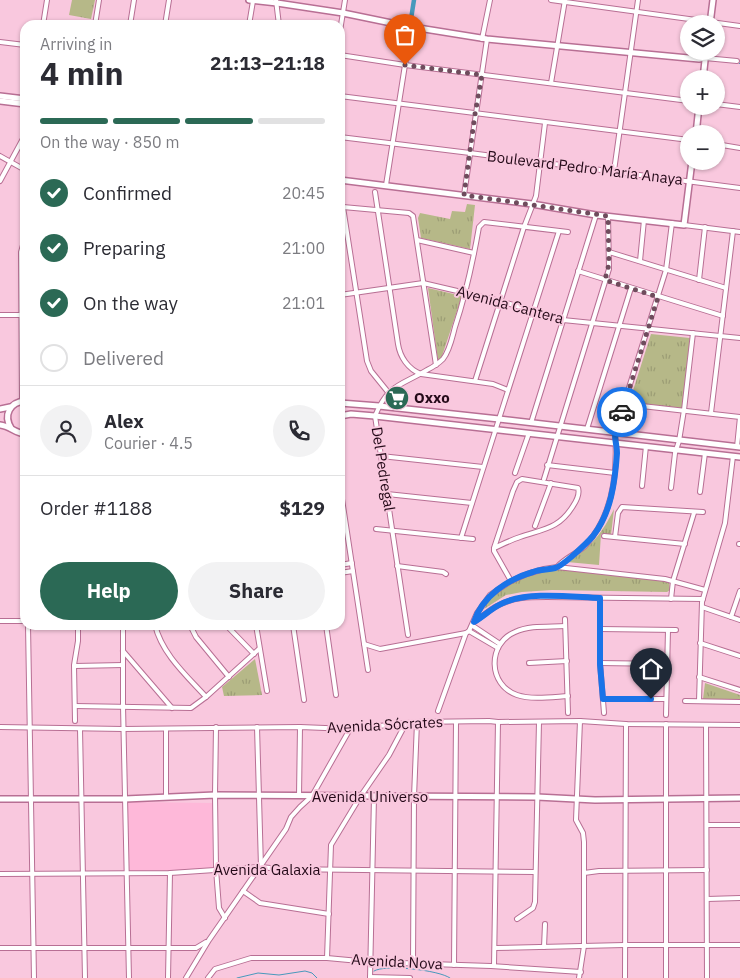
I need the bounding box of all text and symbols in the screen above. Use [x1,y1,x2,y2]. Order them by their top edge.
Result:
pin [384,14,426,65]
map controls [680,15,725,170]
button: layers [680,15,725,60]
icon: bag [391,21,419,49]
text: Arriving in [40,34,112,54]
text: 21:13–21:18 [210,51,325,75]
text: 4 min [40,52,124,94]
button: + [680,70,725,115]
button: − [680,125,725,170]
text: On the way · 850 m [40,132,179,152]
street label: Boulevard Pedro María Anaya [486,146,684,189]
icon: check [40,179,68,207]
text: Confirmed [83,181,172,205]
text: 20:45 [282,183,325,203]
icon: check [40,234,68,262]
text: Preparing [83,236,165,260]
text: 21:00 [282,238,325,258]
street label: Avenida Cantera [455,281,566,328]
icon: check [40,289,68,317]
text: On the way [83,291,178,315]
text: 21:01 [282,293,325,313]
text: Delivered [83,346,164,370]
supermarket icon: Oxxo [384,385,410,411]
courier [597,387,647,437]
place label: Oxxo [414,388,450,407]
icon: car [608,398,636,426]
button: person [40,405,92,457]
button: phone [273,405,325,457]
text: Alex [104,409,144,433]
street label: Del Pedregal [367,425,400,513]
text: Courier · 4.5 [104,433,193,453]
text: Order #1188 [40,496,152,520]
text: $129 [279,496,325,520]
button: Help [40,562,178,620]
button: Share [188,562,325,620]
pin [630,648,672,699]
icon: home [637,655,665,683]
street label: Avenida Sócrates [326,712,443,737]
street label: Avenida Universo [312,787,428,806]
street label: Avenida Galaxia [213,860,321,879]
street label: Avenida Nova [351,950,443,973]

